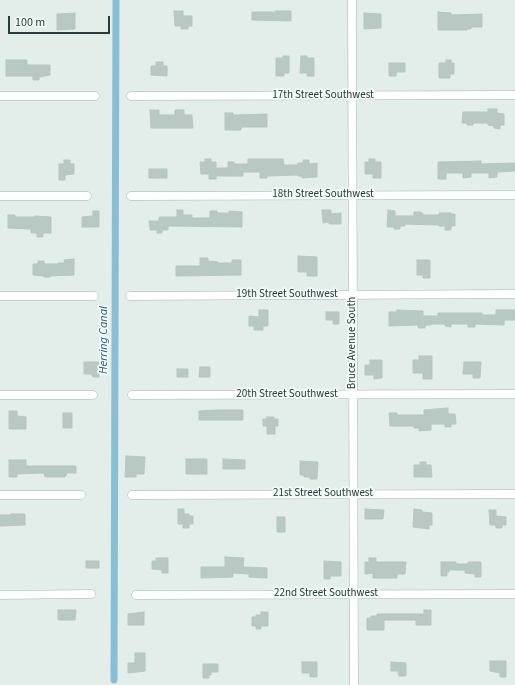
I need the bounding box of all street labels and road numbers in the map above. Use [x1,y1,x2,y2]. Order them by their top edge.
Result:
street label: 17th Street Southwest [272,89,374,103]
street label: 18th Street Southwest [272,188,374,202]
street label: 19th Street Southwest [236,288,338,302]
street label: Bruce Avenue South [346,297,360,389]
street label: 20th Street Southwest [236,388,338,402]
street label: 21st Street Southwest [273,487,373,501]
street label: 22nd Street Southwest [274,587,378,601]

